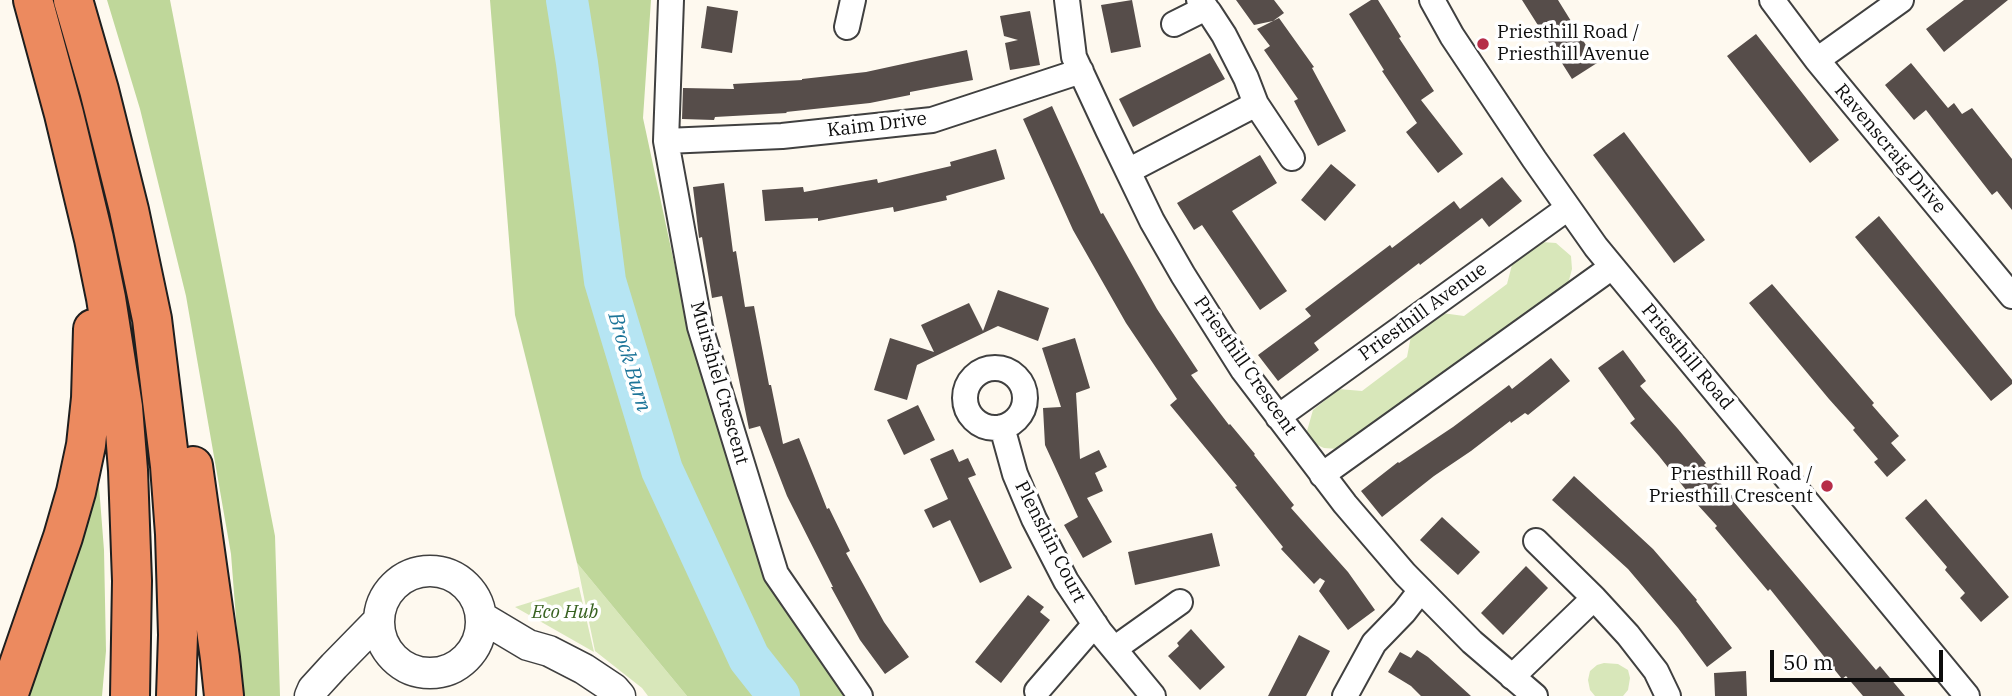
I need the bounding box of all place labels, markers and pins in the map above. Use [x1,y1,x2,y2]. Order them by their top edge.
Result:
place label: Priesthill Road / Priesthill Avenue [1497,22,1650,66]
marker: Priesthill Road / Priesthill Avenue [1475,36,1491,52]
place label: Priesthill Road / Priesthill Crescent [1649,464,1813,508]
marker: Priesthill Road / Priesthill Crescent [1819,478,1835,494]

